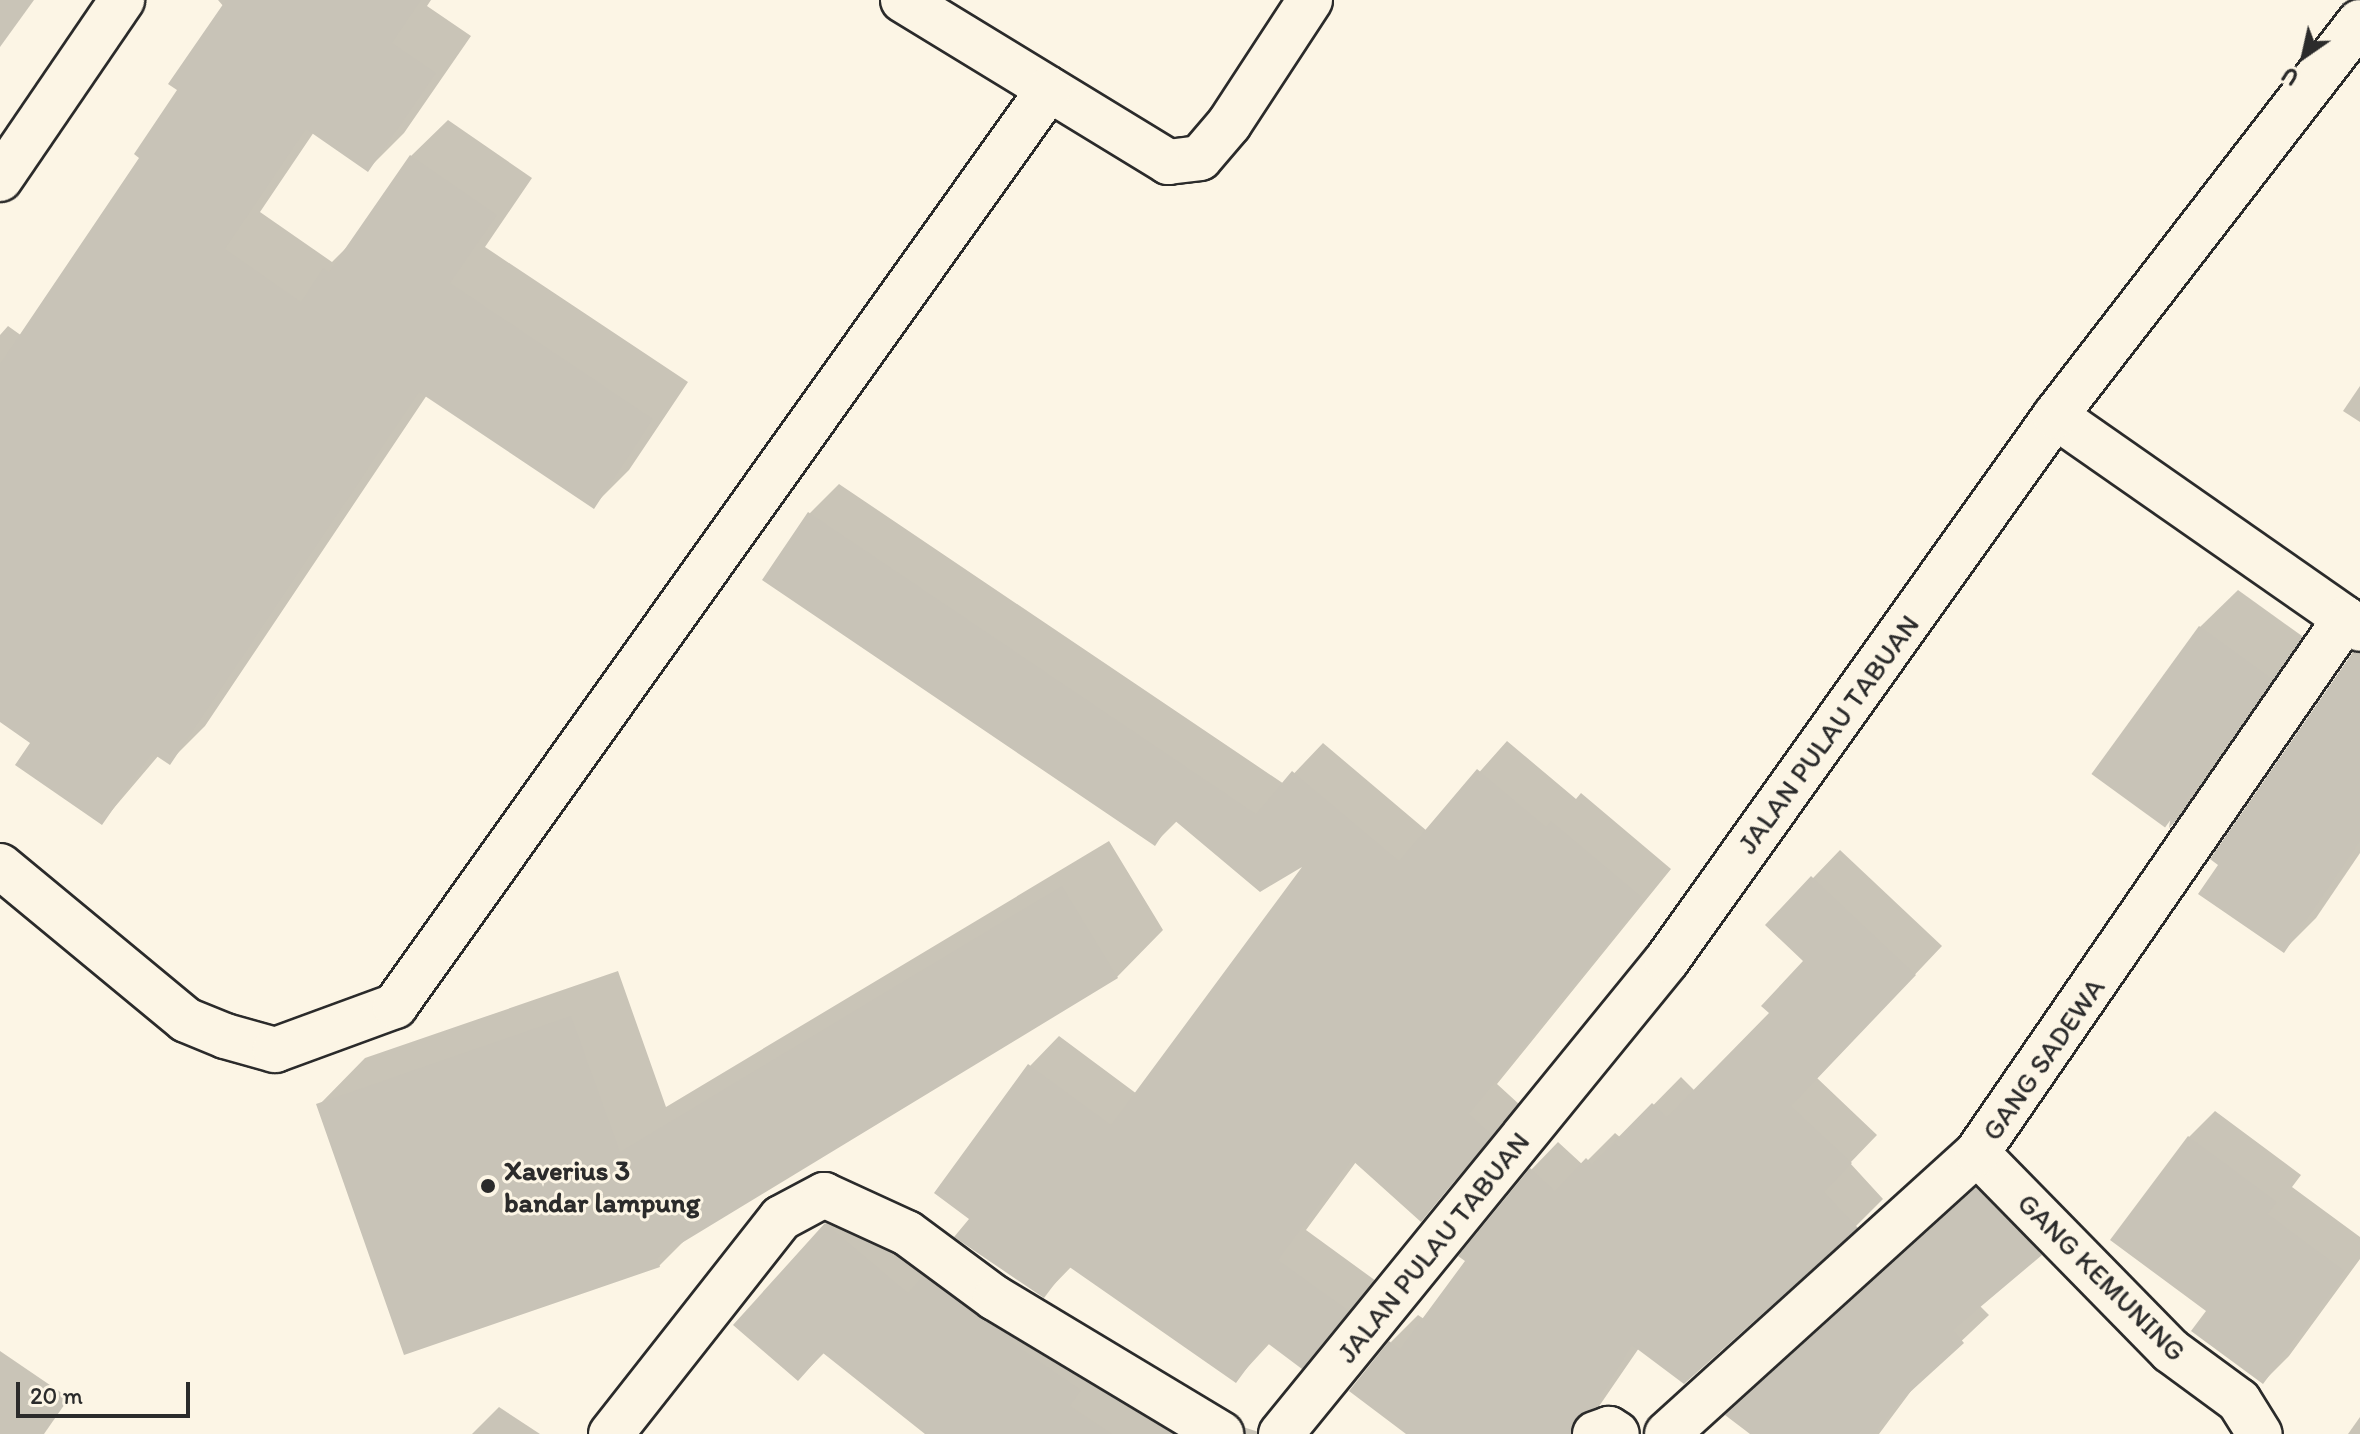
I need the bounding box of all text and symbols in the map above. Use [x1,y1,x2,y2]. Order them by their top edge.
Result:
north arrow [2264,16,2344,96]
text: U [2277,61,2304,92]
street label: JALAN PULAU TABUAN [1731,609,1925,859]
street label: GANG SADEWA [1975,971,2111,1147]
street label: JALAN PULAU TABUAN [1330,1126,1536,1368]
place label: Xaverius 3 bandar lampung [504,1153,700,1219]
marker: Xaverius 3 bandar lampung [479,1177,497,1195]
street label: GANG KEMUNING [2011,1186,2193,1368]
scale bar [20,1366,194,1416]
text: 20 m [30,1381,83,1410]

